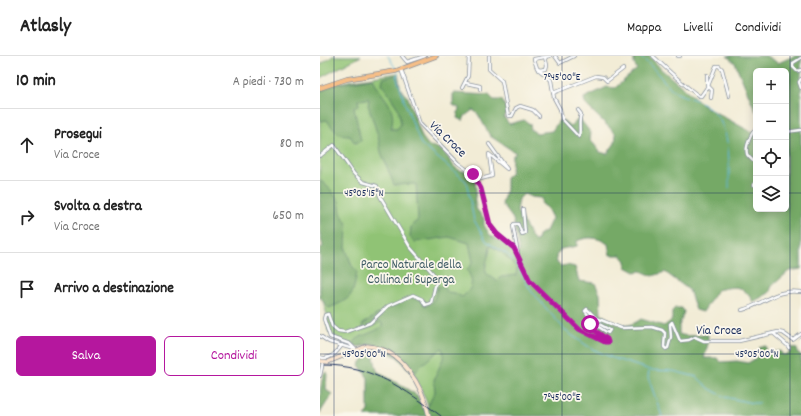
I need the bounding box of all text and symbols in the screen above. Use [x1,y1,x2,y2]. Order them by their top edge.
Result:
text: Atlasly [20,14,71,41]
text: Mappa [627,18,661,38]
text: Livelli [683,18,713,38]
text: Condividi [735,18,781,38]
map controls [753,68,789,212]
button: + [753,68,789,104]
text: 10 min [16,70,56,94]
text: 7°45'00"E [544,71,581,85]
text: A piedi · 730 m [233,73,304,92]
button: − [753,104,789,140]
street label: Via Croce [424,117,470,163]
text: Prosegui [54,124,102,146]
icon: ahead [16,134,38,156]
text: 80 m [280,135,304,154]
button: locate [753,140,789,176]
text: Via Croce [54,146,100,165]
route end [464,165,482,183]
button: layers [753,176,789,212]
text: 45°05'15"N [344,187,384,201]
text: Svolta a destra [54,196,142,218]
icon: right [16,206,38,228]
text: 650 m [273,207,304,226]
text: Via Croce [54,218,100,237]
park label: Parco Naturale della Collina di Superga [361,256,462,290]
icon: arrive [16,278,38,300]
text: Arrivo a destinazione [54,278,174,300]
route start [581,315,599,333]
street label: Via Croce [696,322,742,341]
button: Salva [16,336,156,376]
button: Condividi [164,336,304,376]
text: 45°05'00"N [342,348,386,362]
text: 45°05'00"N [735,348,779,362]
text: 7°45'00"E [544,391,581,405]

